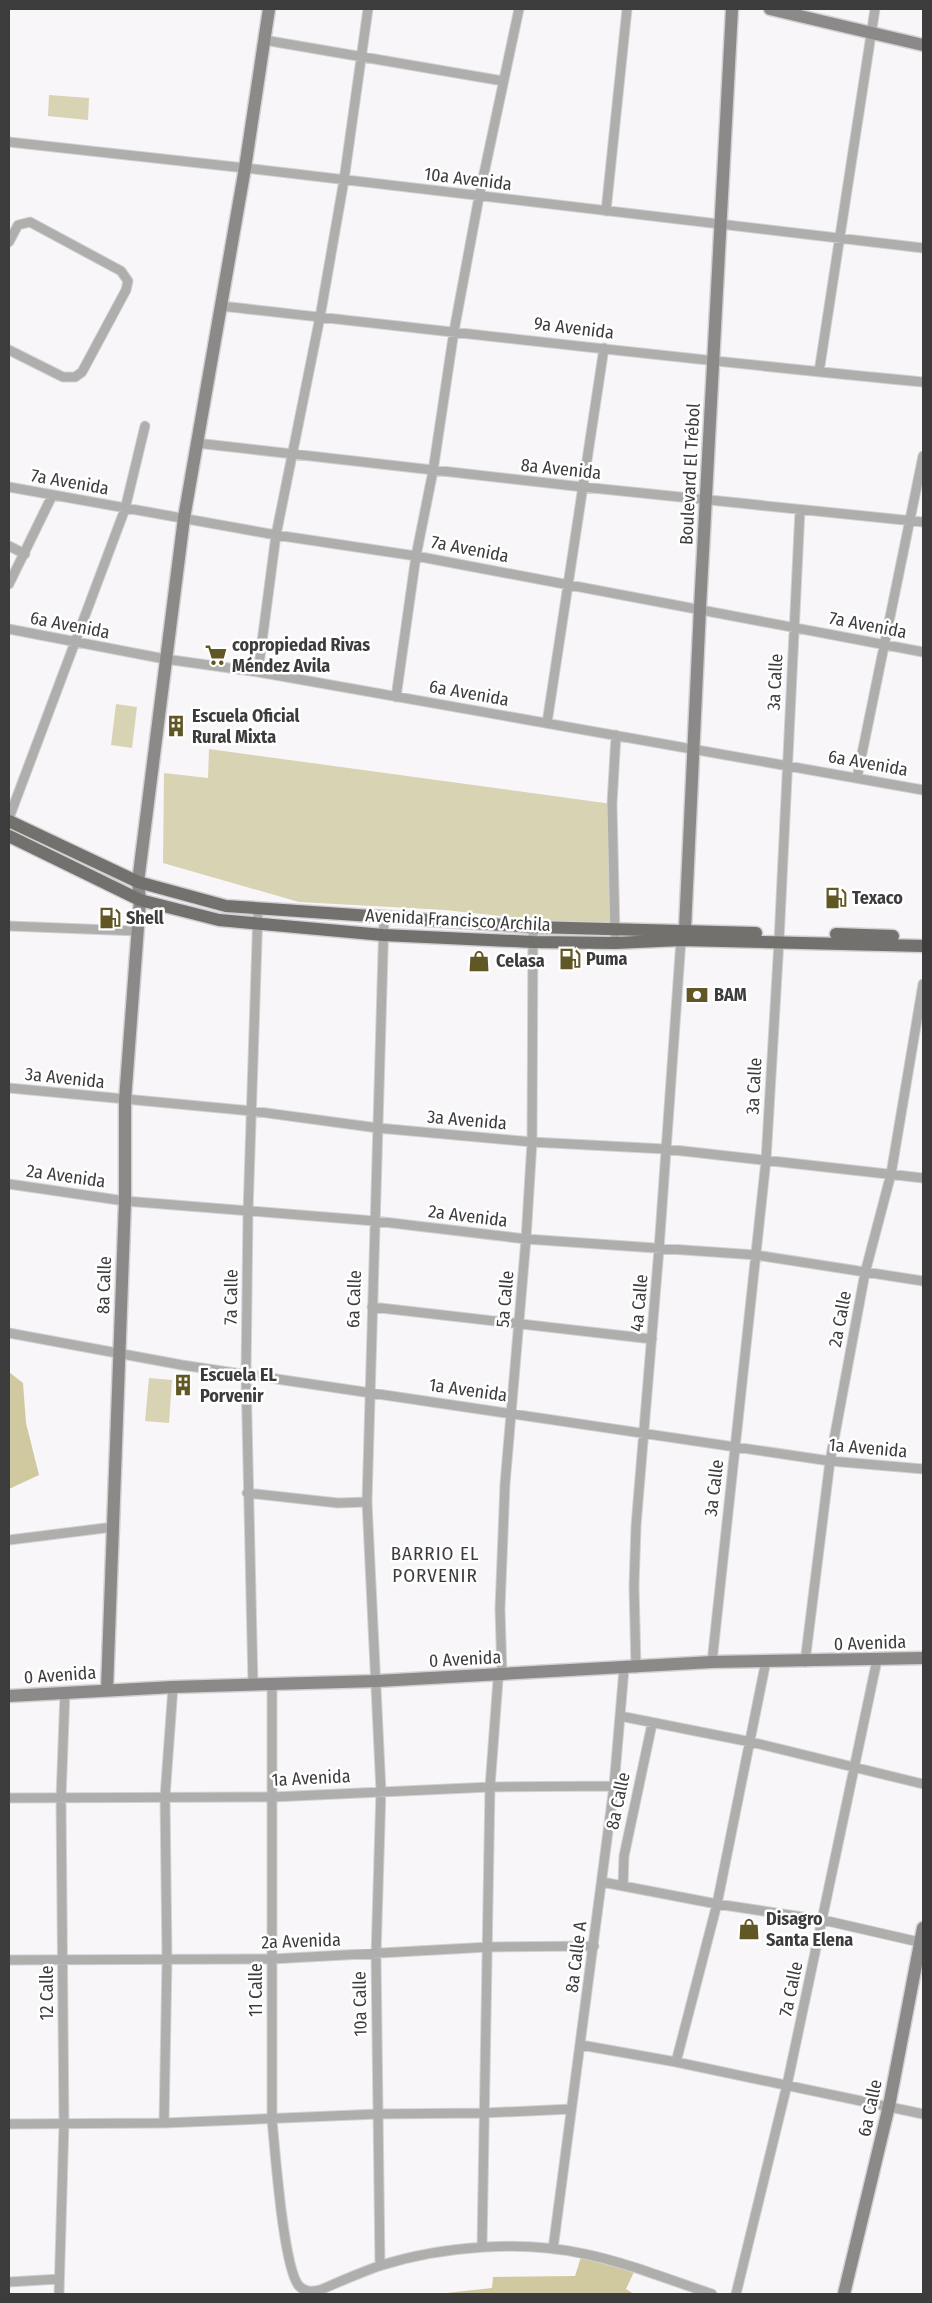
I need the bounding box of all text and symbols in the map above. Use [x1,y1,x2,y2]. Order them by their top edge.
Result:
street label: 10a Avenida [423,163,513,195]
street label: 9a Avenida [533,312,615,344]
street label: Boulevard El Trébol [675,402,705,545]
street label: 8a Avenida [520,454,603,484]
street label: 7a Avenida [29,464,111,500]
street label: 7a Avenida [429,531,511,567]
street label: 6a Avenida [28,606,112,644]
street label: 7a Avenida [827,607,909,643]
place label: copropiedad Rivas Méndez Avila [232,634,370,677]
supermarket icon: copropiedad Rivas Méndez Avila [203,642,229,668]
street label: 3a Calle [763,653,787,711]
street label: 6a Avenida [427,675,511,711]
place label: Escuela Oficial Rural Mixta [192,705,299,748]
building icon: Escuela Oficial Rural Mixta [163,713,189,739]
street label: 6a Avenida [826,745,910,781]
fuel station icon: Texaco [823,885,849,911]
place label: Texaco [852,887,903,909]
street label: Avenida Francisco Archila [365,904,551,936]
fuel station icon: Shell [97,905,123,931]
place label: Shell [126,907,164,929]
fuel station icon: Puma [557,946,583,972]
shop icon: Celasa [466,948,492,974]
place label: Puma [586,948,627,970]
place label: Celasa [496,950,545,972]
bank icon: BAM [684,982,710,1008]
place label: BAM [714,984,747,1006]
street label: 3a Calle [742,1057,766,1115]
street label: 3a Avenida [24,1063,106,1093]
street label: 3a Avenida [426,1106,508,1134]
street label: 2a Avenida [25,1160,107,1192]
street label: 2a Avenida [427,1200,509,1232]
street label: 8a Calle [92,1256,116,1314]
street label: 7a Calle [220,1269,242,1325]
street label: 5a Calle [492,1269,518,1328]
street label: 6a Calle [342,1270,366,1328]
street label: 4a Calle [626,1273,652,1333]
street label: 2a Calle [824,1289,856,1349]
place label: Escuela EL Porvenir [200,1364,278,1407]
building icon: Escuela EL Porvenir [170,1372,196,1398]
street label: 1a Avenida [427,1374,509,1406]
street label: 1a Avenida [828,1434,908,1462]
street label: 3a Calle [700,1458,728,1518]
district label: BARRIO EL PORVENIR [391,1542,479,1587]
street label: 0 Avenida [833,1631,907,1655]
street label: 0 Avenida [428,1646,502,1672]
street label: 0 Avenida [23,1661,97,1688]
street label: 1a Avenida [271,1765,351,1791]
street label: 8a Calle [601,1770,635,1832]
place label: Disagro Santa Elena [766,1908,853,1951]
shop icon: Disagro Santa Elena [736,1916,762,1942]
street label: 8a Calle A [561,1920,591,1994]
street label: 2a Avenida [261,1929,341,1953]
street label: 7a Calle [774,1959,808,2019]
street label: 11 Calle [245,1963,267,2017]
street label: 12 Calle [36,1965,58,2021]
street label: 10a Calle [348,1971,372,2037]
street label: 6a Calle [853,2077,887,2139]

